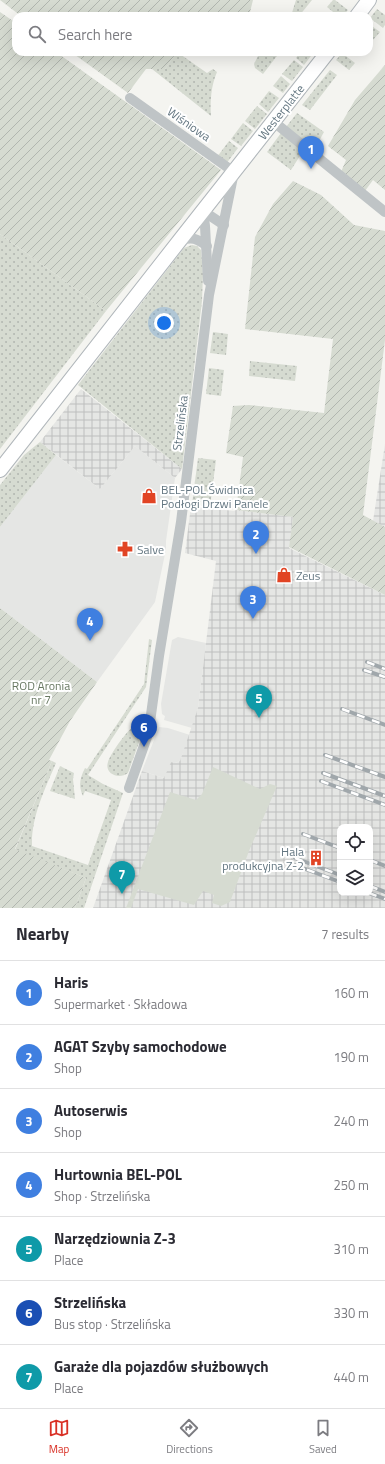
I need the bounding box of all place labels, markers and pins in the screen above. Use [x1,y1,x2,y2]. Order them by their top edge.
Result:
pin: 1 [298,136,324,169]
place label: BEL-POL Świdnica Podłogi Drzwi Panele [161,480,268,513]
shop icon: BEL-POL Świdnica Podłogi Drzwi Panele [140,487,158,505]
pin: 2 [243,521,269,554]
pharmacy icon: Salve [116,540,134,558]
place label: Salve [137,540,164,559]
shop icon: Zeus [275,566,293,584]
place label: Zeus [296,566,321,585]
pin: 3 [240,586,266,619]
pin: 4 [77,608,103,641]
pin: 5 [246,685,272,718]
pin: 6 [131,714,157,747]
place label: Hala produkcyjna Z-2 [222,842,304,875]
building icon: Hala produkcyjna Z-2 [307,849,325,867]
pin: 7 [109,861,135,894]

